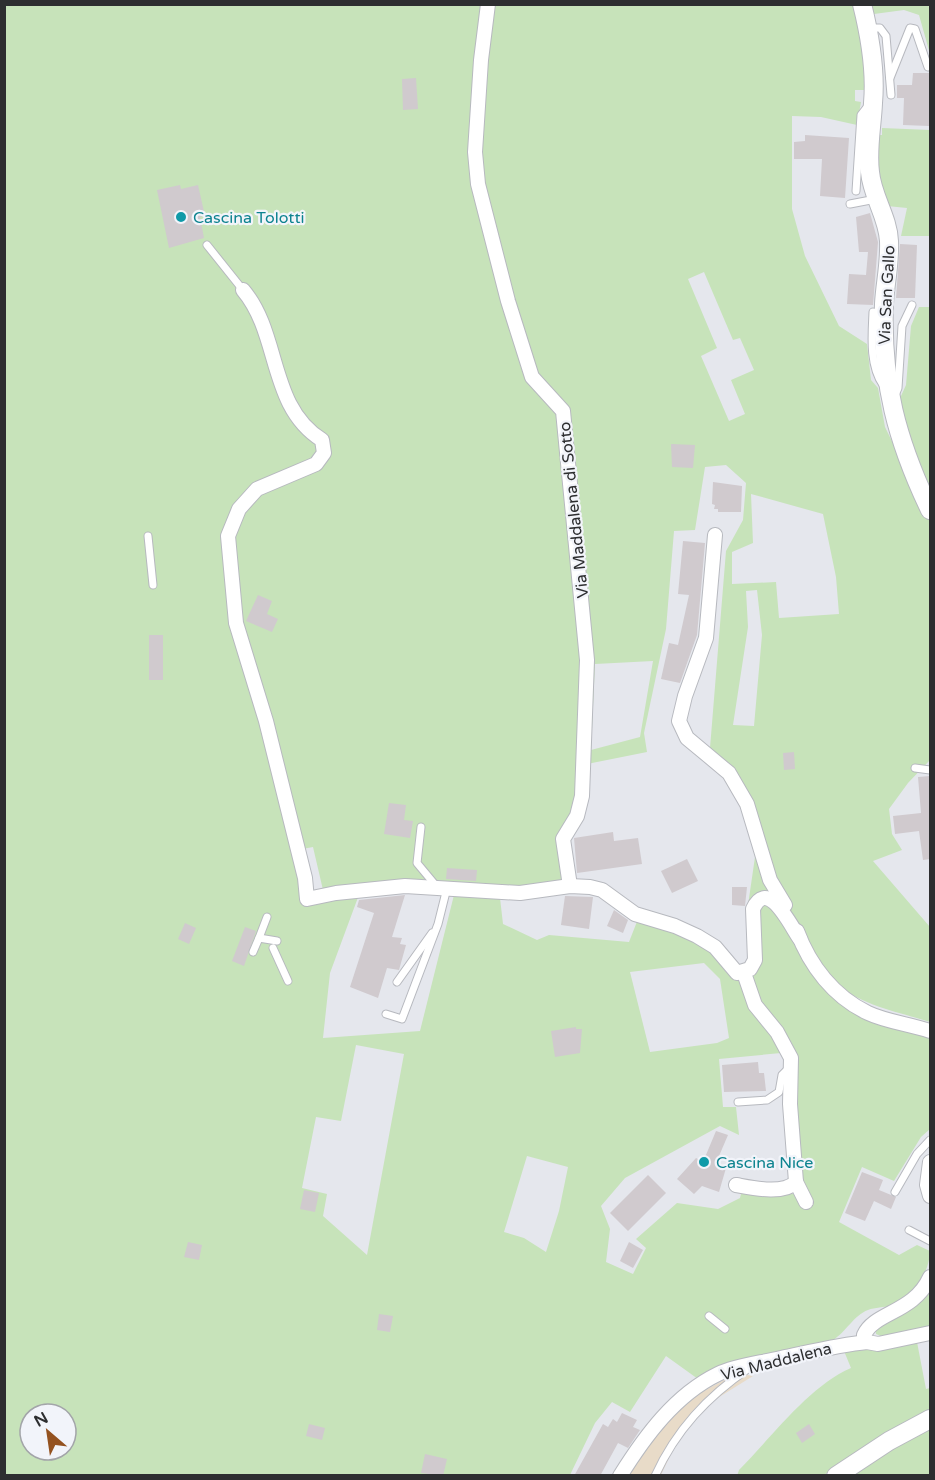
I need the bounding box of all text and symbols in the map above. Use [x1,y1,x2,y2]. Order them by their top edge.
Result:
place label: Cascina Tolotti [193,208,305,228]
marker: Cascina Tolotti [174,210,188,224]
street label: Via San Gallo [874,245,900,345]
street label: Via Maddalena di Sotto [555,421,593,599]
place label: Cascina Nice [716,1153,813,1173]
marker: Cascina Nice [697,1155,711,1169]
street label: Via Maddalena [719,1339,834,1385]
north arrow [18,1402,78,1462]
text: N [31,1408,52,1432]

